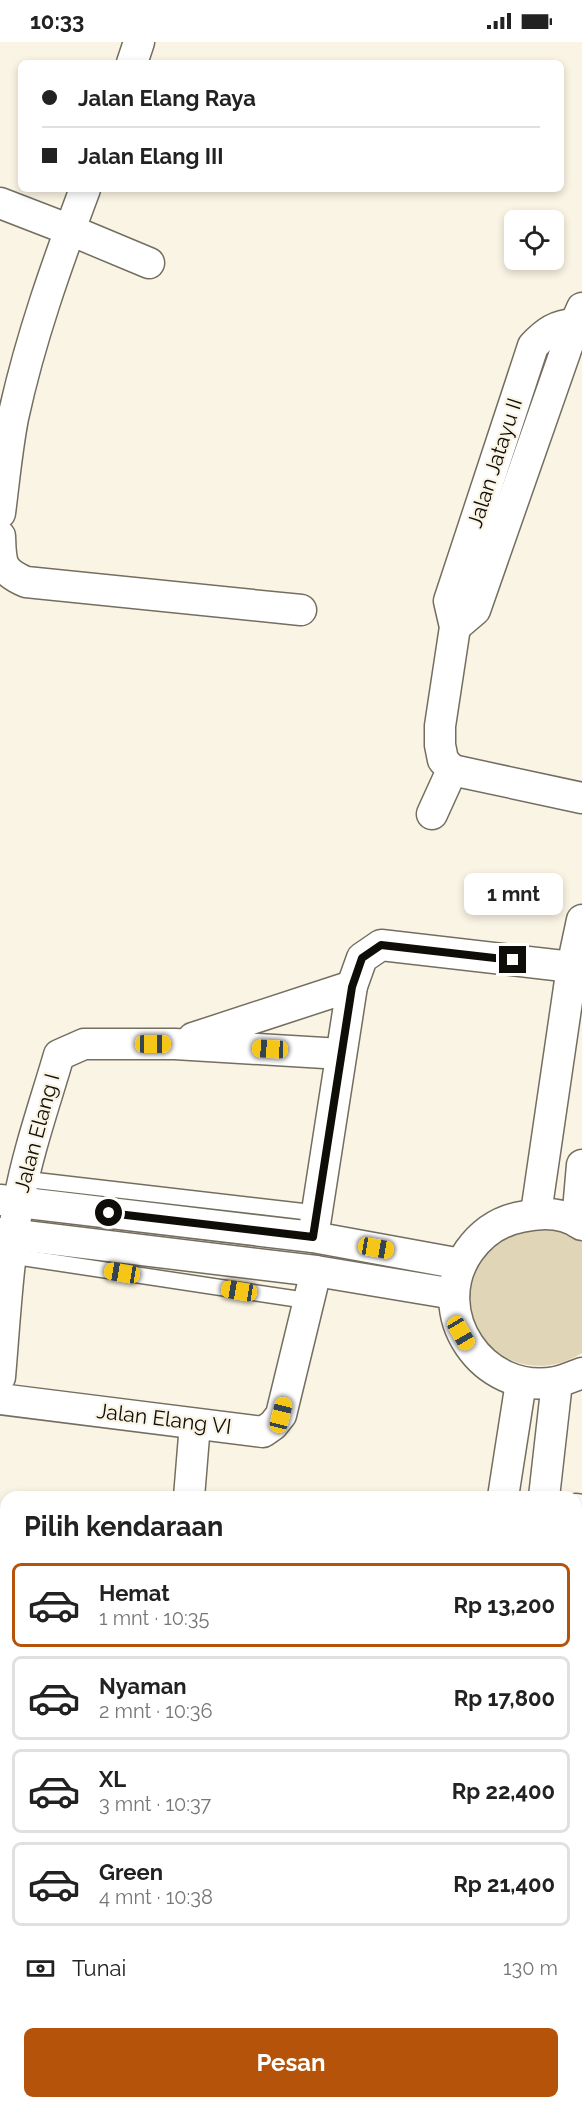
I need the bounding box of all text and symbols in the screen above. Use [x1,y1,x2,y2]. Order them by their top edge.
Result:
text: 10:33 [30,8,84,34]
text: Jalan Elang Raya [78,85,256,111]
text: Jalan Elang III [78,143,224,169]
map controls [504,210,564,270]
button: locate [504,210,564,270]
street label: Jalan Jatayu II [462,395,527,531]
callout: 1 mnt [464,873,562,915]
text: 1 mnt [487,882,540,906]
route end [499,946,526,973]
car [135,1035,171,1053]
car [252,1039,288,1059]
street label: Jalan Elang I [9,1071,64,1195]
route start [95,1199,122,1226]
car [357,1236,395,1260]
car [103,1261,141,1285]
car [220,1279,258,1303]
car [444,1313,478,1353]
car [268,1395,294,1435]
street label: Jalan Elang VI [95,1398,233,1439]
text: Pilih kendaraan [24,1511,223,1542]
icon: car [27,1578,81,1632]
text: Hemat [99,1580,170,1606]
text: Rp 13,200 [454,1592,555,1618]
text: 1 mnt · 10:35 [99,1606,209,1630]
icon: car [27,1671,81,1725]
text: Nyaman [99,1673,187,1699]
text: Rp 17,800 [454,1685,555,1711]
text: 2 mnt · 10:36 [99,1699,212,1723]
icon: car [27,1764,81,1818]
text: XL [99,1766,126,1792]
text: Rp 22,400 [452,1778,555,1804]
text: 3 mnt · 10:37 [99,1792,211,1816]
icon: car [27,1857,81,1911]
text: Green [99,1859,163,1885]
text: Rp 21,400 [453,1871,555,1897]
text: 4 mnt · 10:38 [99,1885,213,1909]
icon: cash [24,1952,57,1985]
text: Tunai [72,1955,126,1981]
text: 130 m [503,1956,558,1980]
button: Pesan [24,2028,558,2097]

